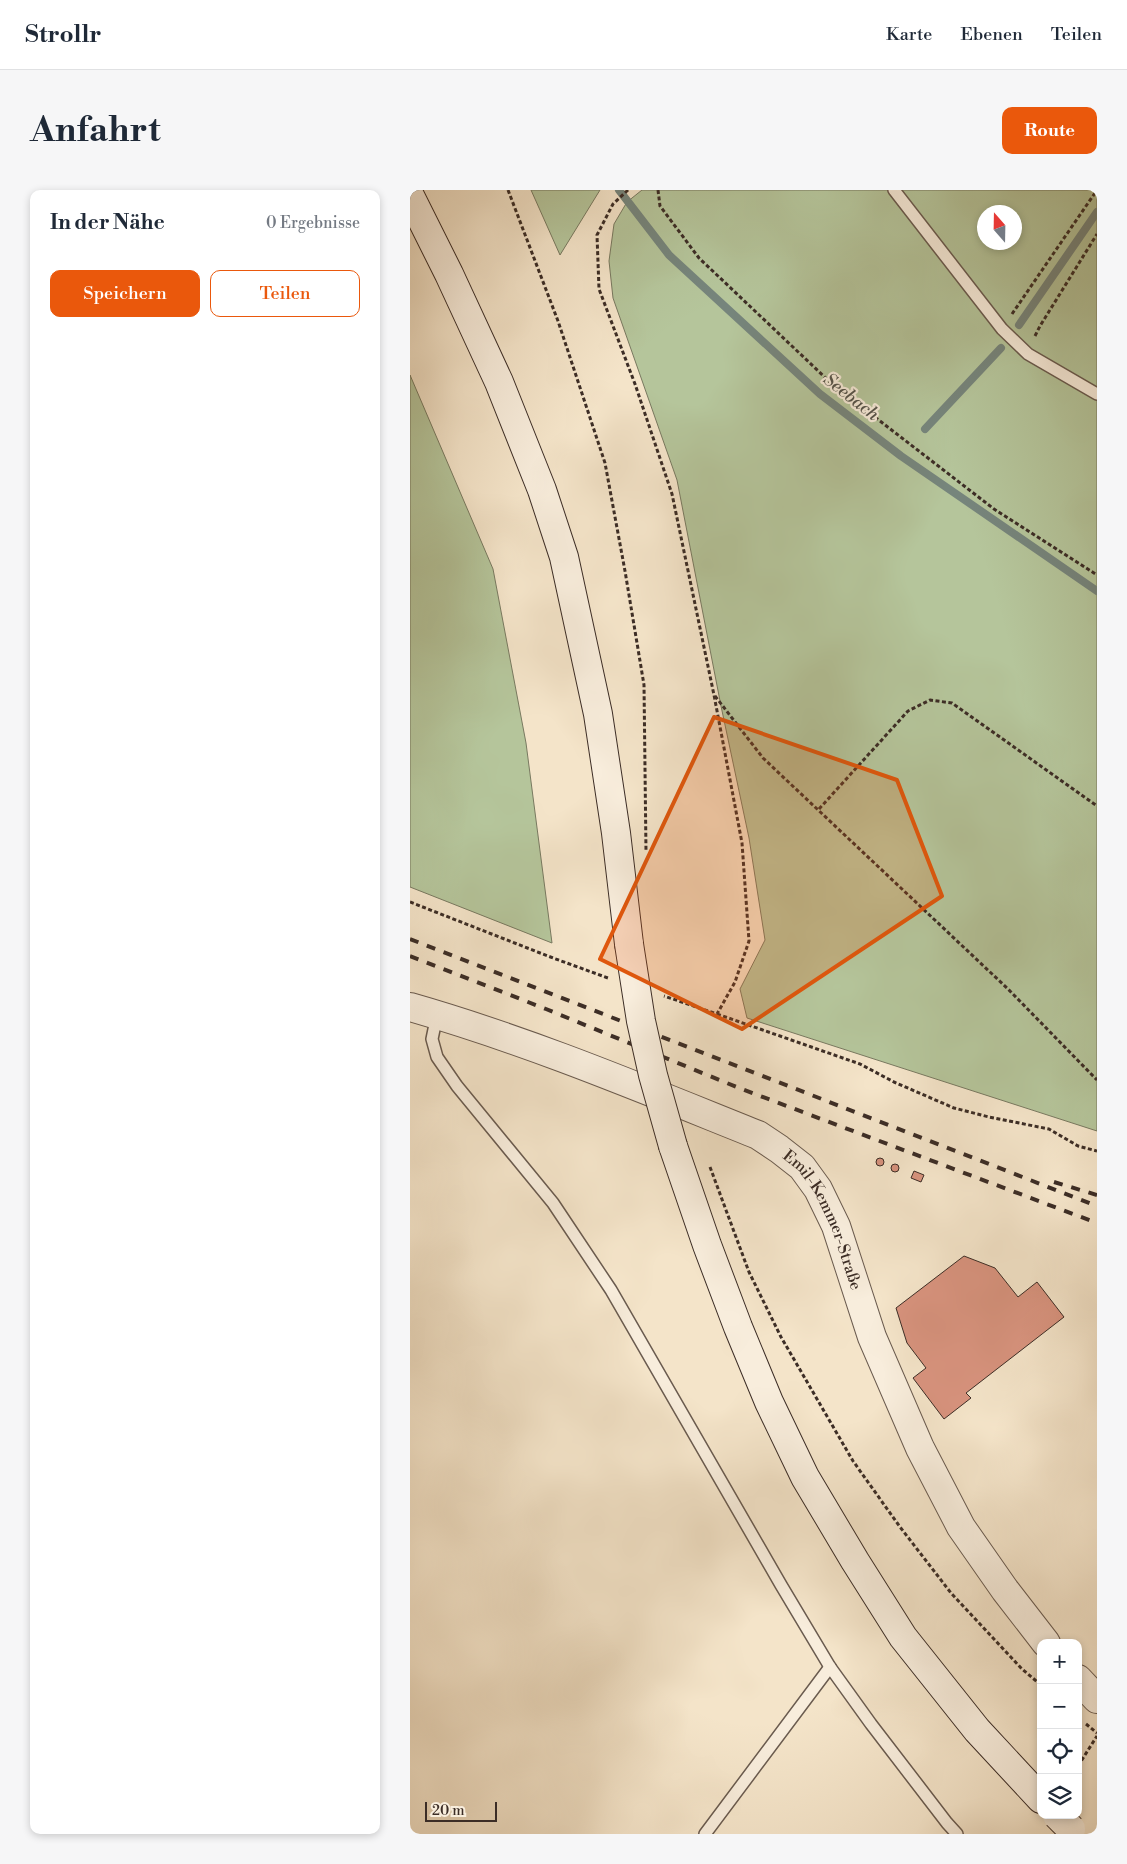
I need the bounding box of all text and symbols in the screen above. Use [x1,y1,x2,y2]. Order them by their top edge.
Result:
text: Strollr [25,20,101,50]
text: Karte [886,23,932,46]
text: Ebenen [960,23,1023,46]
text: Teilen [1051,23,1102,46]
button: Route [1002,107,1097,154]
text: Anfahrt [30,109,161,152]
north arrow [977,205,1022,250]
text: In der Nähe [50,210,165,236]
text: 0 Ergebnisse [266,213,360,233]
button: Speichern [50,270,200,317]
button: Teilen [210,270,360,317]
water label: Seebach [818,368,884,427]
street label: Emil-Kemmer-Straße [779,1146,866,1293]
map controls [1037,1639,1082,1819]
button: + [1037,1639,1082,1684]
button: − [1037,1684,1082,1729]
button: locate [1037,1729,1082,1774]
button: layers [1037,1774,1082,1819]
scale bar [425,1799,498,1822]
text: 20 m [432,1802,464,1820]

